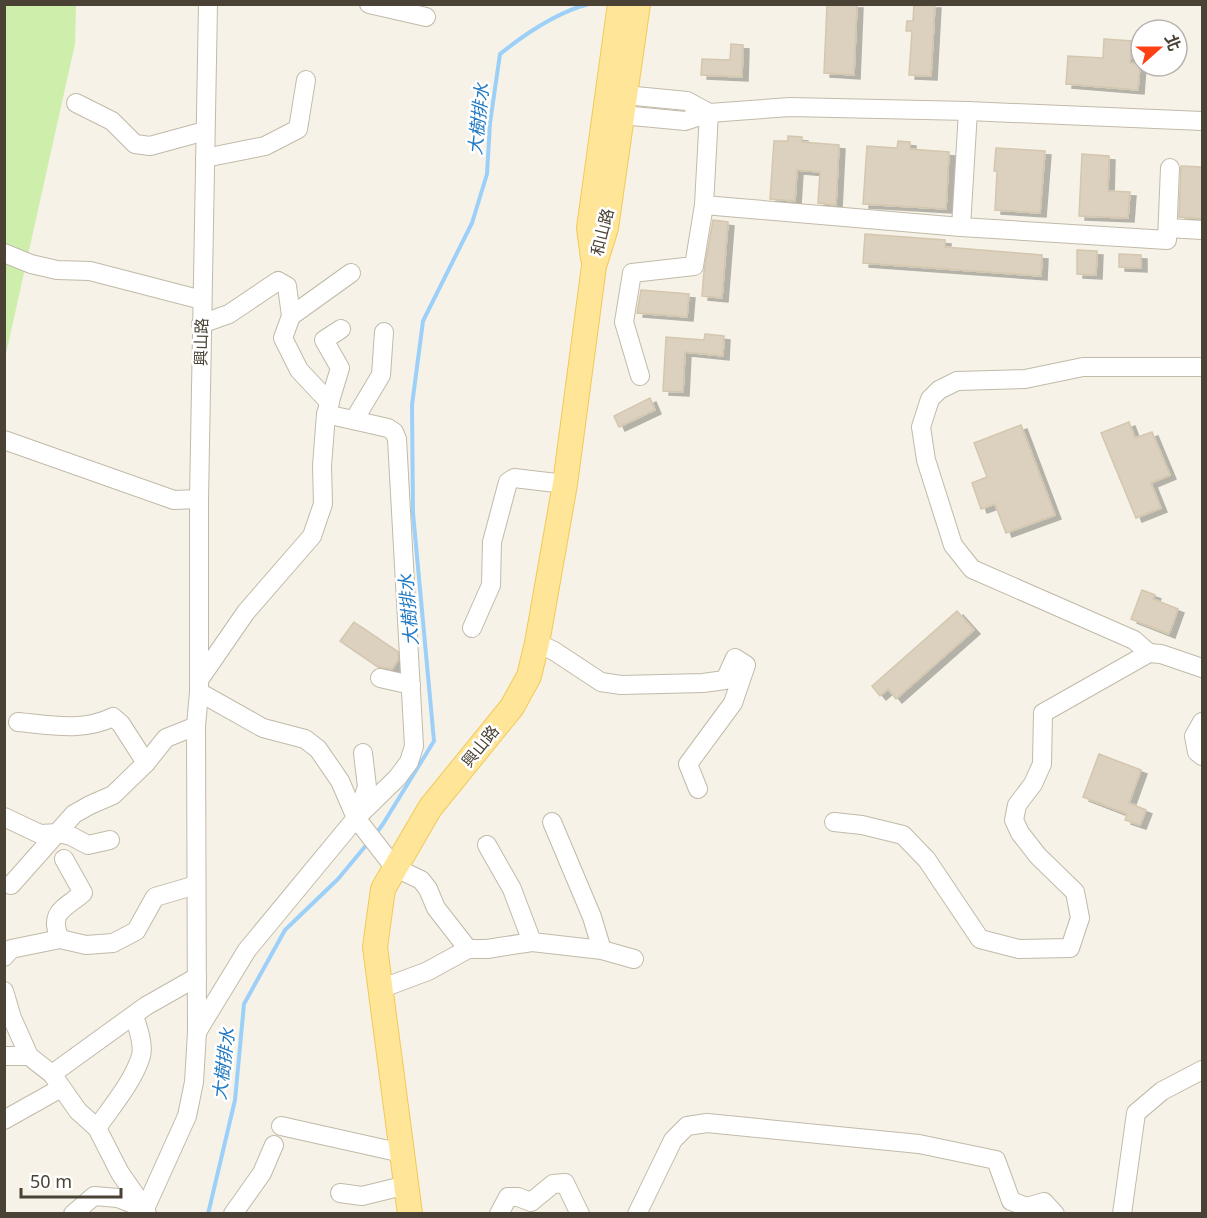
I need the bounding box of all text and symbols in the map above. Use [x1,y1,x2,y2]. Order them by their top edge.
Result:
north arrow [1129,18,1189,78]
text: 北 [1160,31,1186,54]
water label: 大樹排水 [462,81,494,156]
street label: 和山路 [586,206,618,258]
street label: 興山路 [190,318,212,366]
water label: 大樹排水 [393,572,423,647]
street label: 興山路 [456,720,504,772]
water label: 大樹排水 [207,1026,239,1101]
scale bar [21,1161,122,1199]
text: 50 m [30,1169,72,1193]

